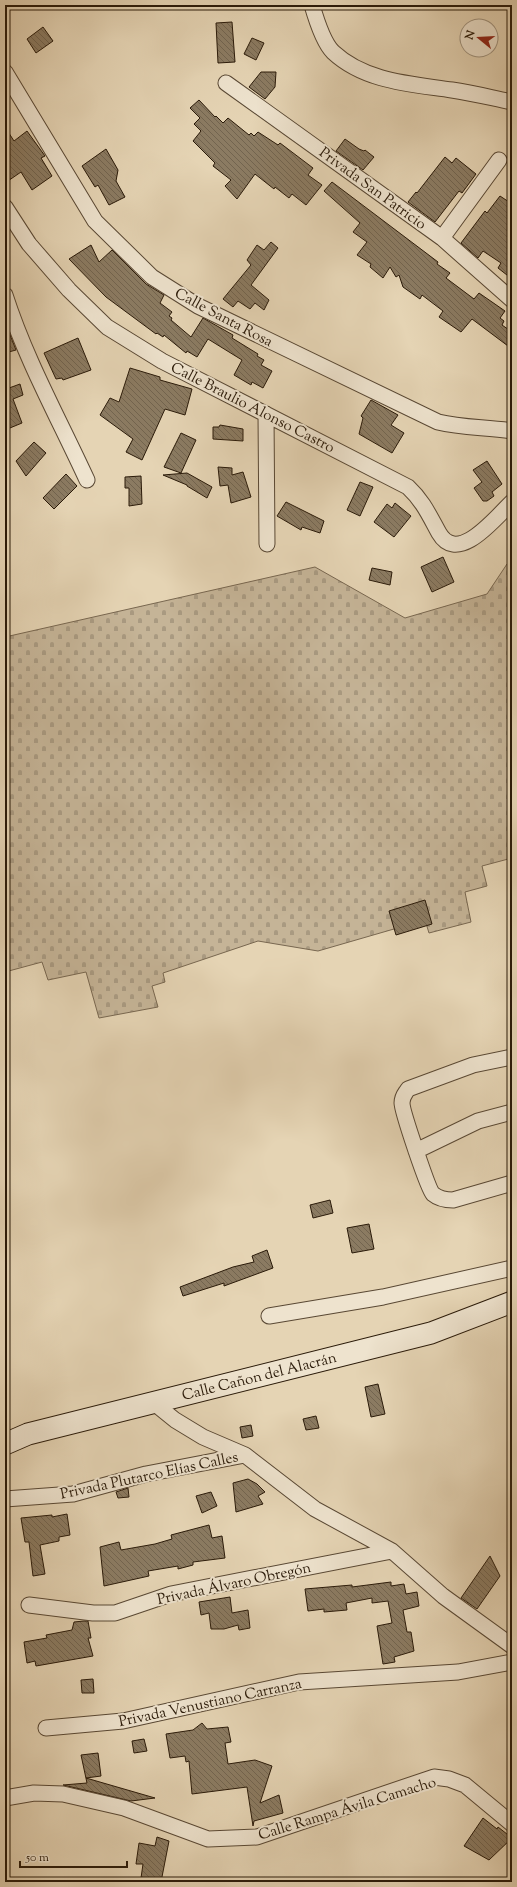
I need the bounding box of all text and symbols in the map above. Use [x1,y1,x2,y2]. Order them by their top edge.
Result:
north arrow [459,18,499,58]
text: N [461,28,479,43]
street label: Privada San Patricio [314,143,430,235]
street label: Calle Santa Rosa [171,284,276,353]
street label: Calle Braulio Alonso Castro [167,358,338,459]
street label: Calle Cañon del Alacrán [180,1348,339,1407]
street label: Privada Plutarco Elías Calles [58,1447,240,1506]
street label: Privada Álvaro Obregón [155,1557,313,1611]
street label: Privada Venustiano Carranza [117,1674,304,1733]
street label: Calle Rampa Ávila Camacho [256,1771,439,1846]
scale bar [20,1843,127,1869]
text: 50 m [25,1849,49,1867]

